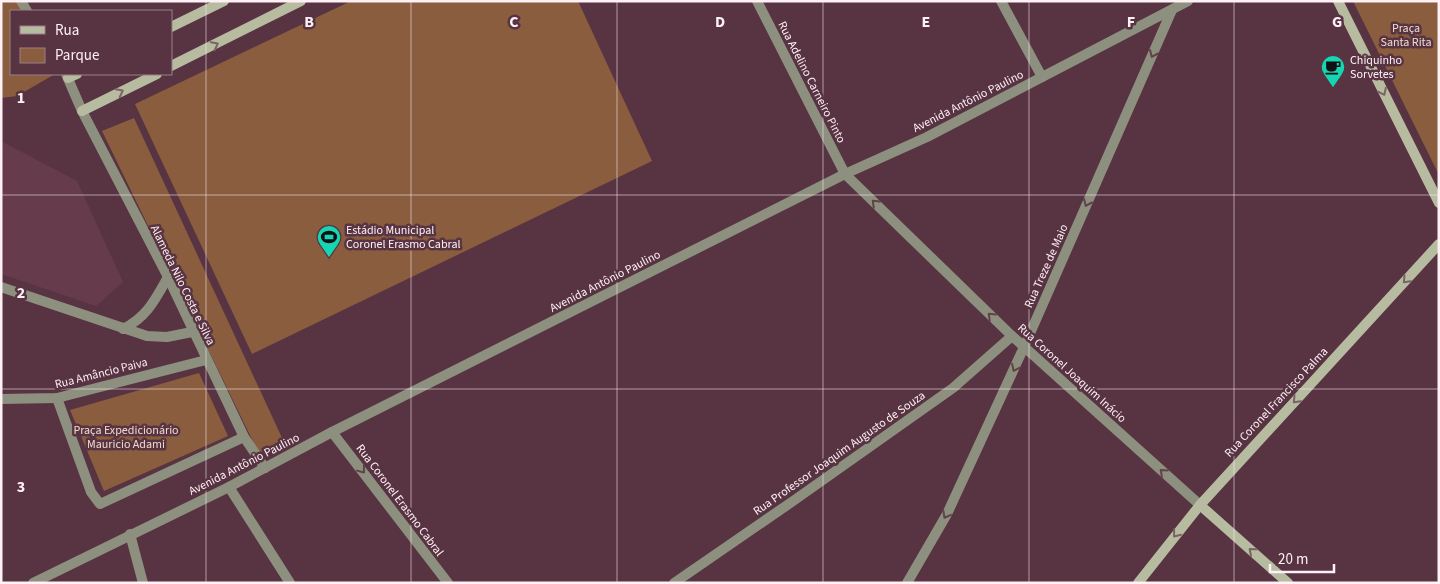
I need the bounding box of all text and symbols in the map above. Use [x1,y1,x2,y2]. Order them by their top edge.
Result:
legend [10,10,172,75]
text: B [304,11,314,33]
text: C [509,11,519,33]
text: D [715,11,725,33]
text: E [922,11,930,33]
text: F [1127,11,1135,33]
text: G [1332,11,1342,33]
street label: Rua Adelino Carneiro Pinto [773,18,850,146]
text: Rua [55,20,79,41]
park label: Praça Santa Rita [1381,20,1431,51]
one-way arrow [210,40,219,51]
text: Parque [55,45,99,66]
one-way arrow [1148,49,1159,58]
place label: Chiquinho Sorvetes [1350,52,1402,83]
cafe icon: Chiquinho Sorvetes [1320,54,1346,88]
street label: Avenida Antônio Paulino [910,66,1027,137]
text: 1 [17,87,25,109]
one-way arrow [1377,87,1388,96]
one-way arrow [114,88,123,98]
one-way arrow [1083,198,1094,207]
one-way arrow [871,200,880,209]
street label: Alameda Nilo Costa e Silva [146,222,219,348]
place label: Estádio Municipal Coronel Erasmo Cabral [346,222,461,253]
street label: Rua Treze de Maio [1020,222,1073,311]
sports icon: Estádio Municipal Coronel Erasmo Cabral [316,224,342,258]
street label: Avenida Antônio Paulino [547,246,664,317]
one-way arrow [1403,274,1412,283]
text: 2 [17,282,25,304]
one-way arrow [988,313,997,322]
street label: Rua Coronel Joaquim Inácio [1014,320,1130,427]
street label: Rua Coronel Francisco Palma [1221,344,1332,461]
street label: Rua Amâncio Paiva [53,354,149,393]
one-way arrow [1010,363,1021,372]
street label: Rua Professor Joaquim Augusto de Souza [750,387,929,520]
one-way arrow [1293,394,1302,403]
park label: Praça Expedicionário Mauricio Adami [73,422,179,453]
street label: Avenida Antônio Paulino [186,429,303,500]
street label: Rua Coronel Erasmo Cabral [352,441,447,560]
one-way arrow [356,465,365,474]
one-way arrow [1160,469,1169,478]
text: 3 [17,476,25,498]
one-way arrow [942,510,952,519]
one-way arrow [1174,528,1182,537]
scale bar [1270,542,1334,574]
one-way arrow [1248,547,1257,556]
text: 20 m [1278,549,1308,570]

